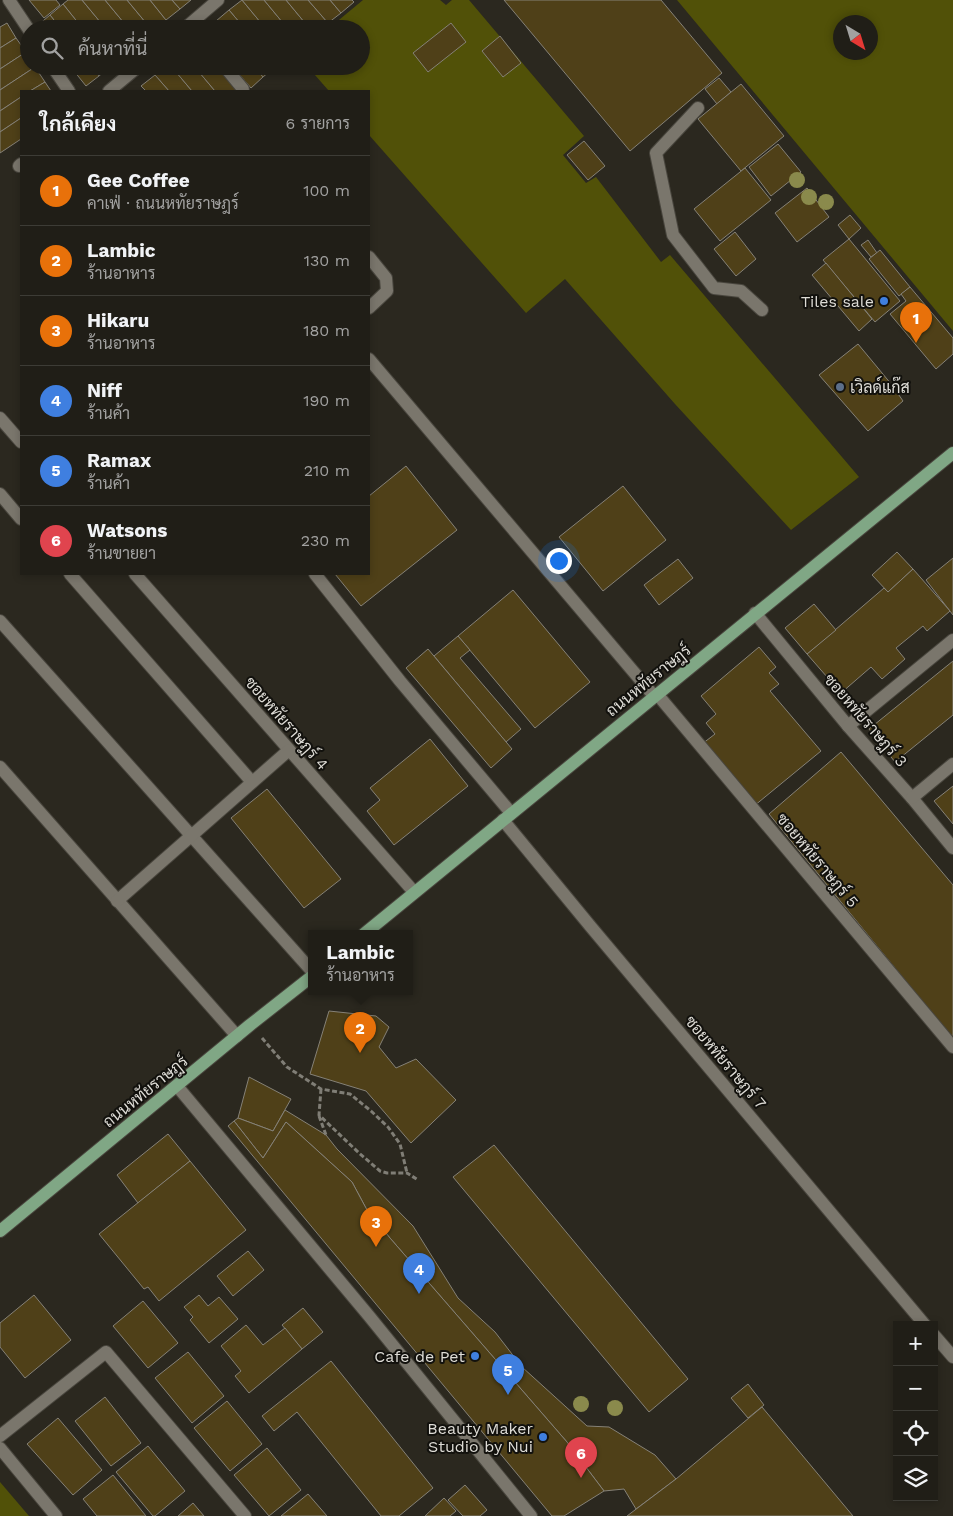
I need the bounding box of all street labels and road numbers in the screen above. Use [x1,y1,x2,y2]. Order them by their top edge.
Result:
street label: ถนนหทัยราษฎร์ [600,638,695,721]
street label: ซอยหทัยราษฎร์ 3 [819,668,913,771]
street label: ซอยหทัยราษฎร์ 4 [240,671,335,775]
street label: ซอยหทัยราษฎร์ 5 [772,808,865,912]
street label: ซอยหทัยราษฎร์ 7 [680,1010,772,1113]
street label: ถนนหทัยราษฎร์ [97,1049,192,1132]

